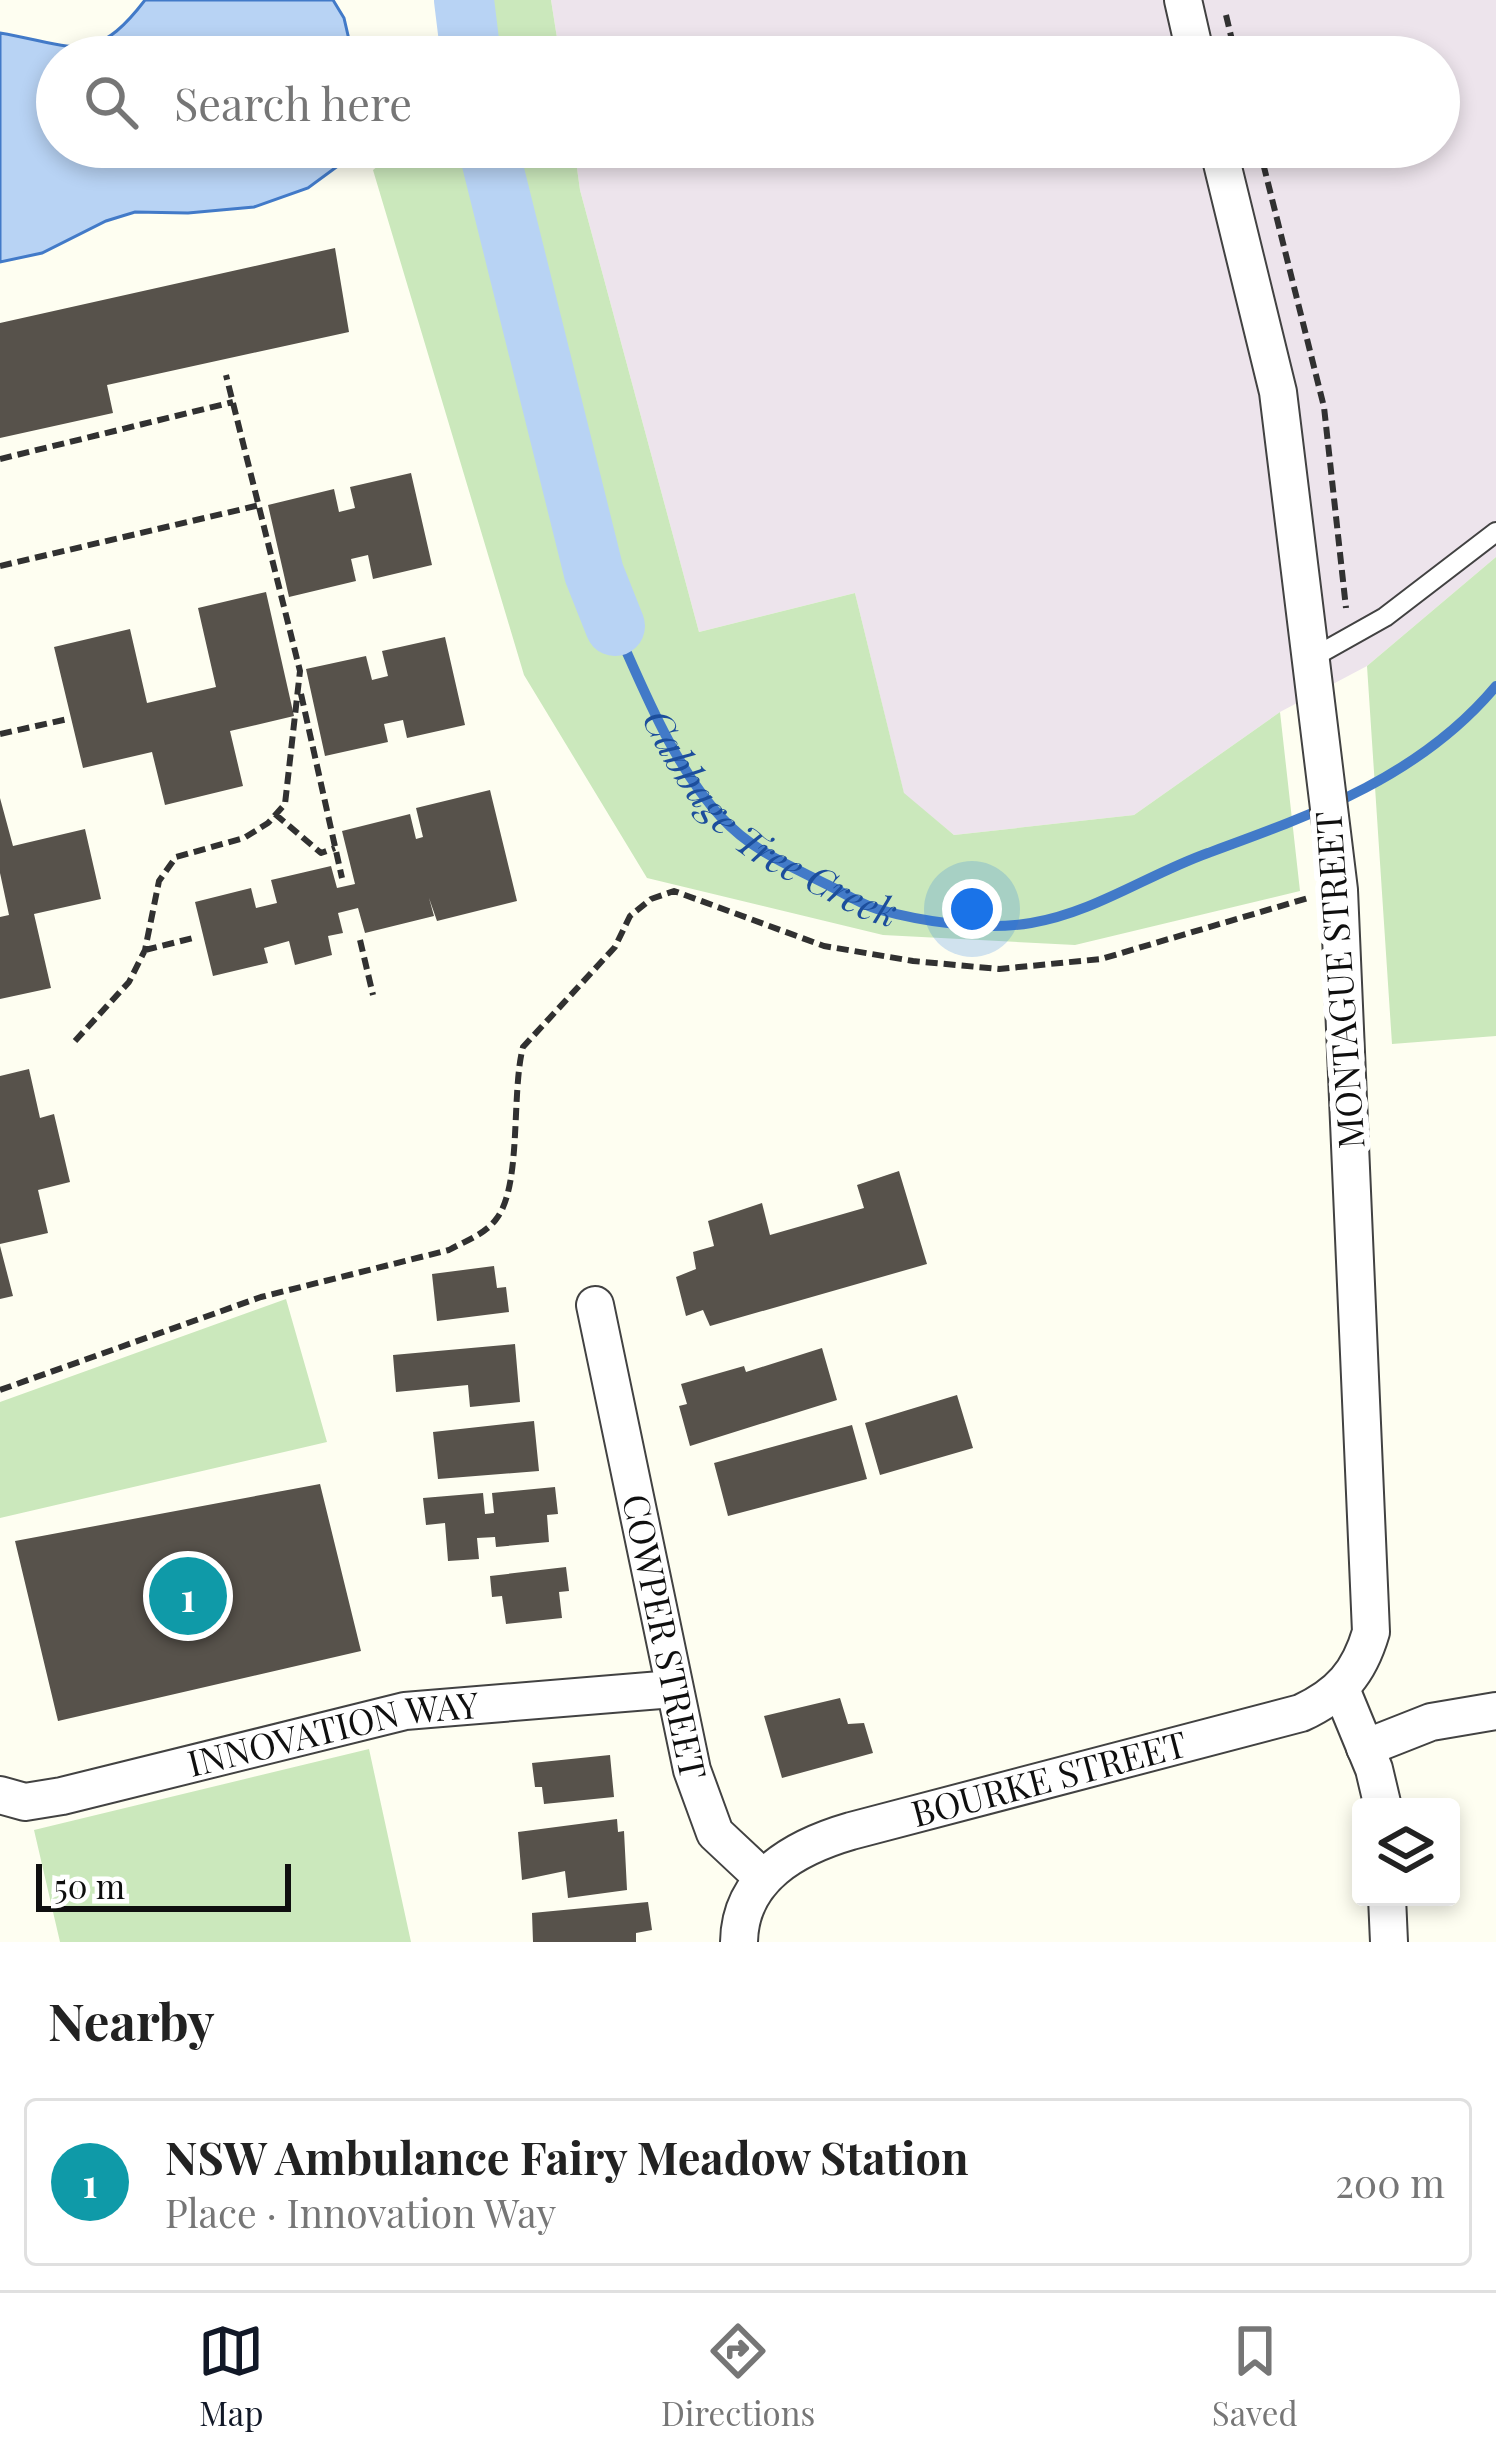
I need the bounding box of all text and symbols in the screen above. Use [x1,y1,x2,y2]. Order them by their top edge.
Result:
search box [36,36,1460,168]
icon: search [78,69,144,135]
text: Search here [174,72,412,132]
water label: Cabbage Tree Creek [632,700,903,937]
street label: MONTAGUE STREET [1302,810,1374,1150]
your location [942,879,1002,939]
street label: COWPER STREET [613,1490,719,1783]
pin: 1 [149,1551,227,1641]
street label: INNOVATION WAY [182,1679,481,1786]
street label: BOURKE STREET [906,1718,1191,1836]
map controls [1352,1798,1460,1906]
button: layers [1352,1798,1460,1906]
scale bar [36,1858,291,1911]
text: 50 m [54,1863,125,1907]
text: Nearby [48,1986,214,2054]
text: NSW Ambulance Fairy Meadow Station [165,2126,969,2186]
text: 1 [83,2156,97,2208]
text: 200 m [1335,2156,1445,2208]
text: Place · Innovation Way [165,2186,556,2238]
tab: Map [198,2318,264,2434]
tab: Directions [661,2318,815,2434]
tab: Saved [1212,2318,1298,2434]

